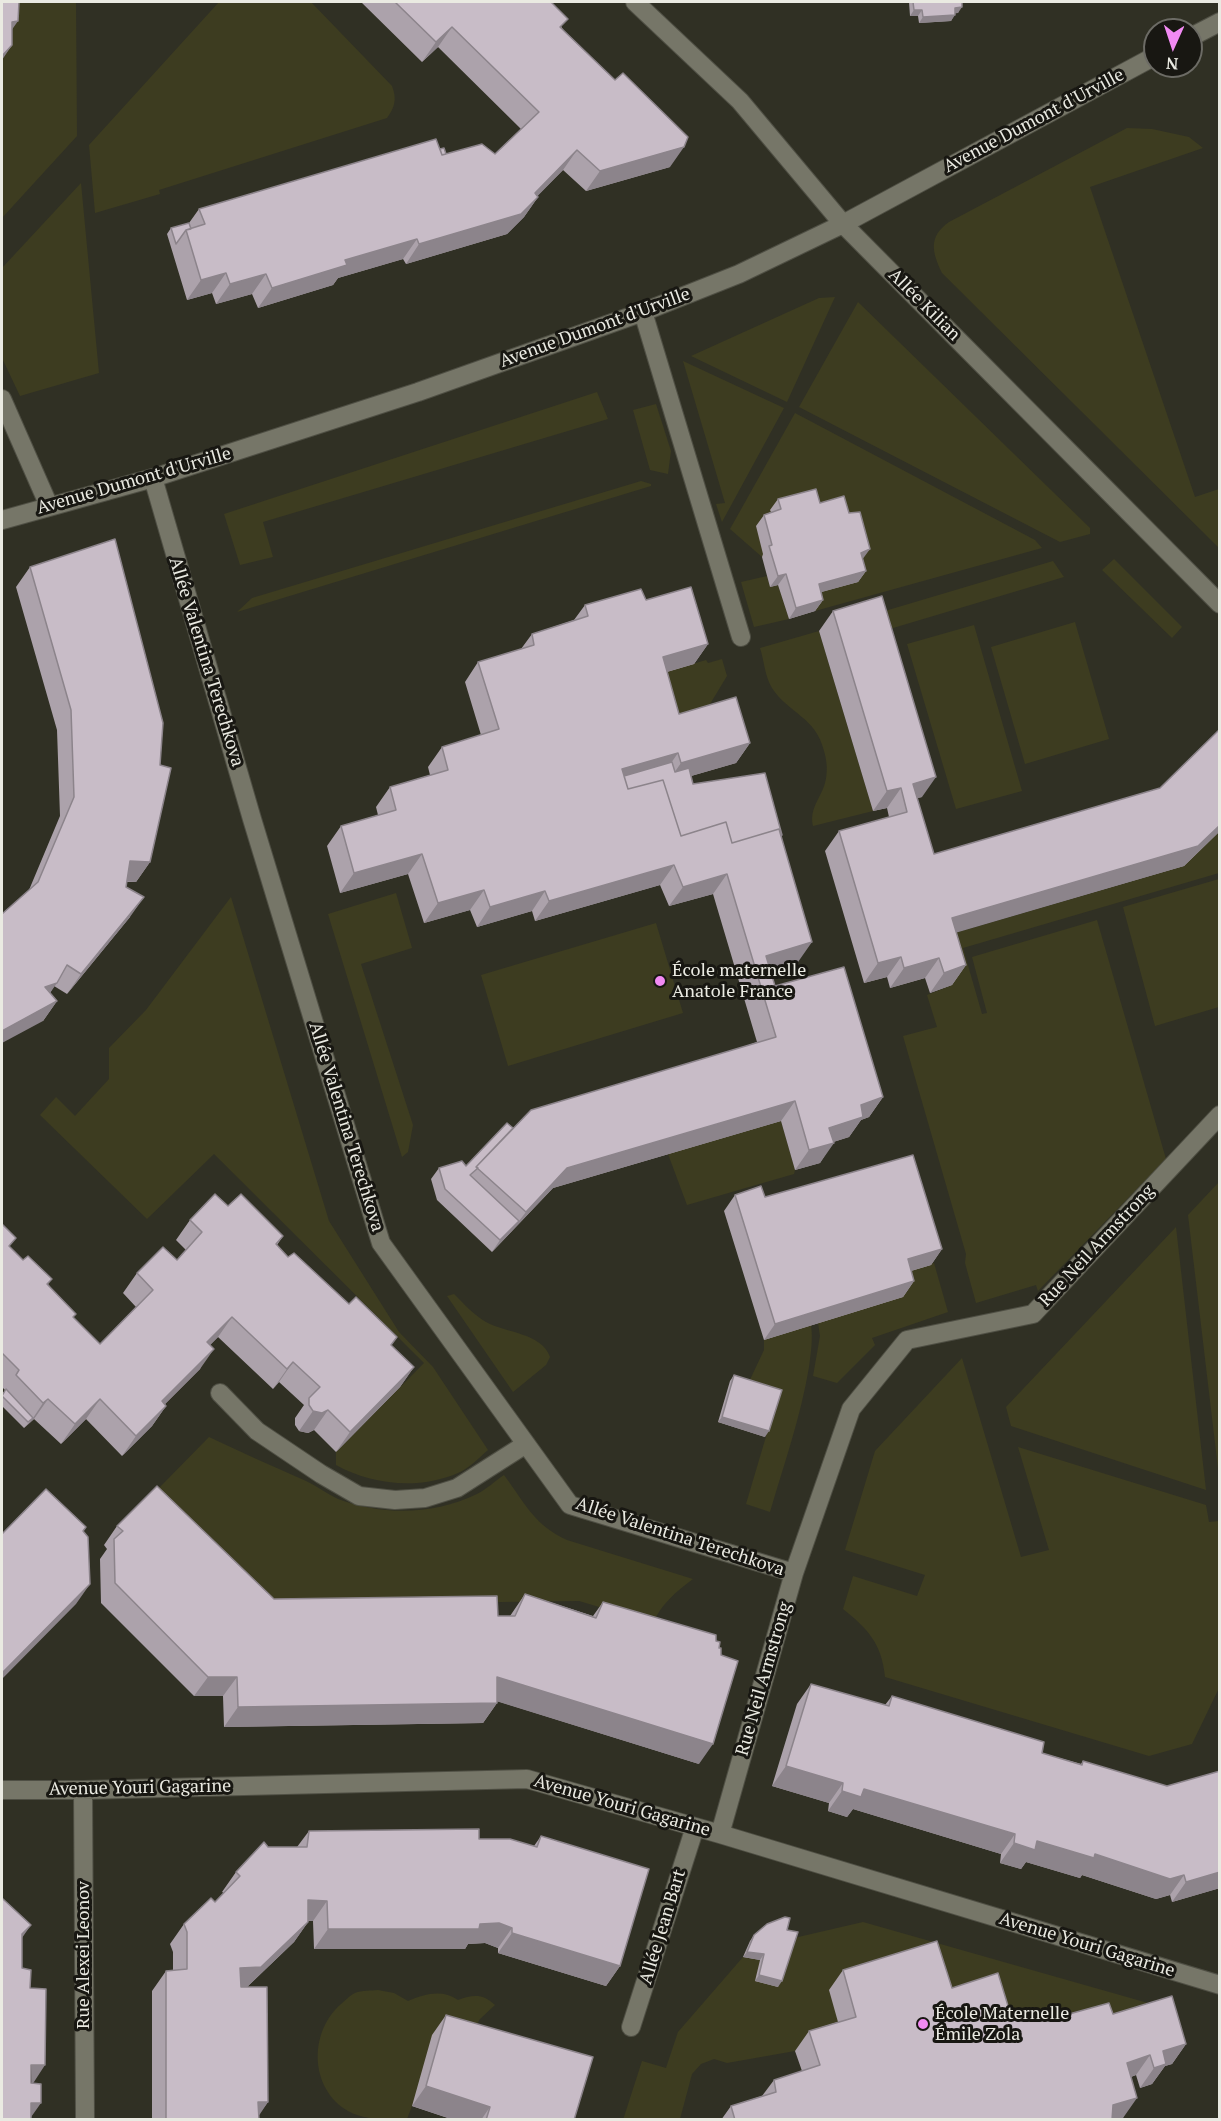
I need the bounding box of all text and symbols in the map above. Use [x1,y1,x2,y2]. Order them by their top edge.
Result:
north arrow [1143,18,1203,78]
text: N [1166,53,1179,75]
street label: Avenue Dumont d'Urville [940,64,1128,178]
street label: Allée Kilian [883,264,965,346]
street label: Avenue Dumont d'Urville [497,283,693,373]
street label: Avenue Dumont d'Urville [34,443,234,519]
street label: Allée Valentina Terechkova [164,555,248,769]
place label: École maternelle Anatole France [672,960,806,1002]
marker: École maternelle Anatole France [653,974,667,988]
street label: Allée Valentina Terechkova [304,1020,388,1234]
street label: Rue Neil Armstrong [1035,1181,1159,1311]
street label: Allée Valentina Terechkova [573,1493,787,1581]
street label: Rue Neil Armstrong [732,1600,796,1758]
street label: Avenue Youri Gagarine [531,1770,713,1842]
street label: Avenue Youri Gagarine [49,1776,231,1800]
street label: Allée Jean Bart [635,1867,691,1987]
street label: Rue Alexei Leonov [73,1881,95,2029]
street label: Avenue Youri Gagarine [997,1908,1177,1982]
place label: École Maternelle Émile Zola [935,2003,1069,2046]
marker: École Maternelle Émile Zola [916,2017,930,2031]

